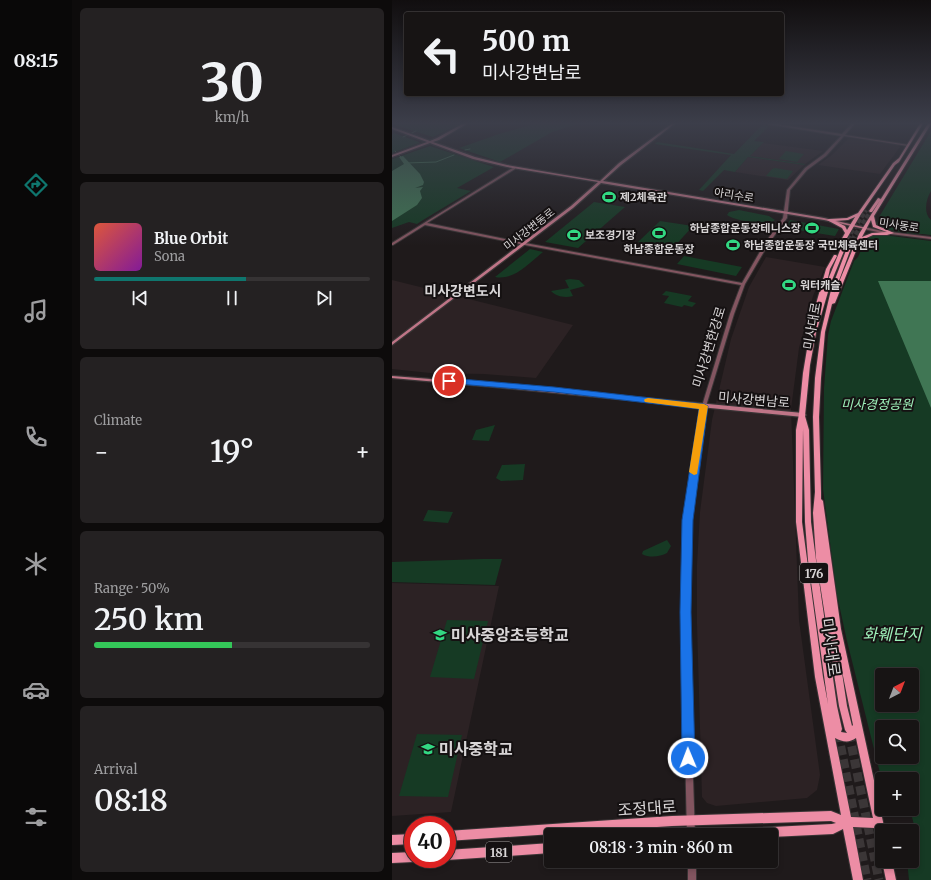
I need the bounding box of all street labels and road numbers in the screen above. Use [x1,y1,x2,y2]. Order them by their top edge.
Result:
street label: 아리수로 [713,185,755,205]
street label: 미사강변동로 [501,205,557,253]
street label: 미사동로 [878,215,920,235]
street label: 미사대로 [799,301,825,351]
street label: 미사강변한강로 [689,304,729,390]
street label: 미사강변남로 [718,388,791,412]
road number: 176 [800,563,828,583]
street label: 미사대로 [817,616,845,678]
street label: 조정대로 [617,796,677,820]
road number: 181 [486,842,512,862]

